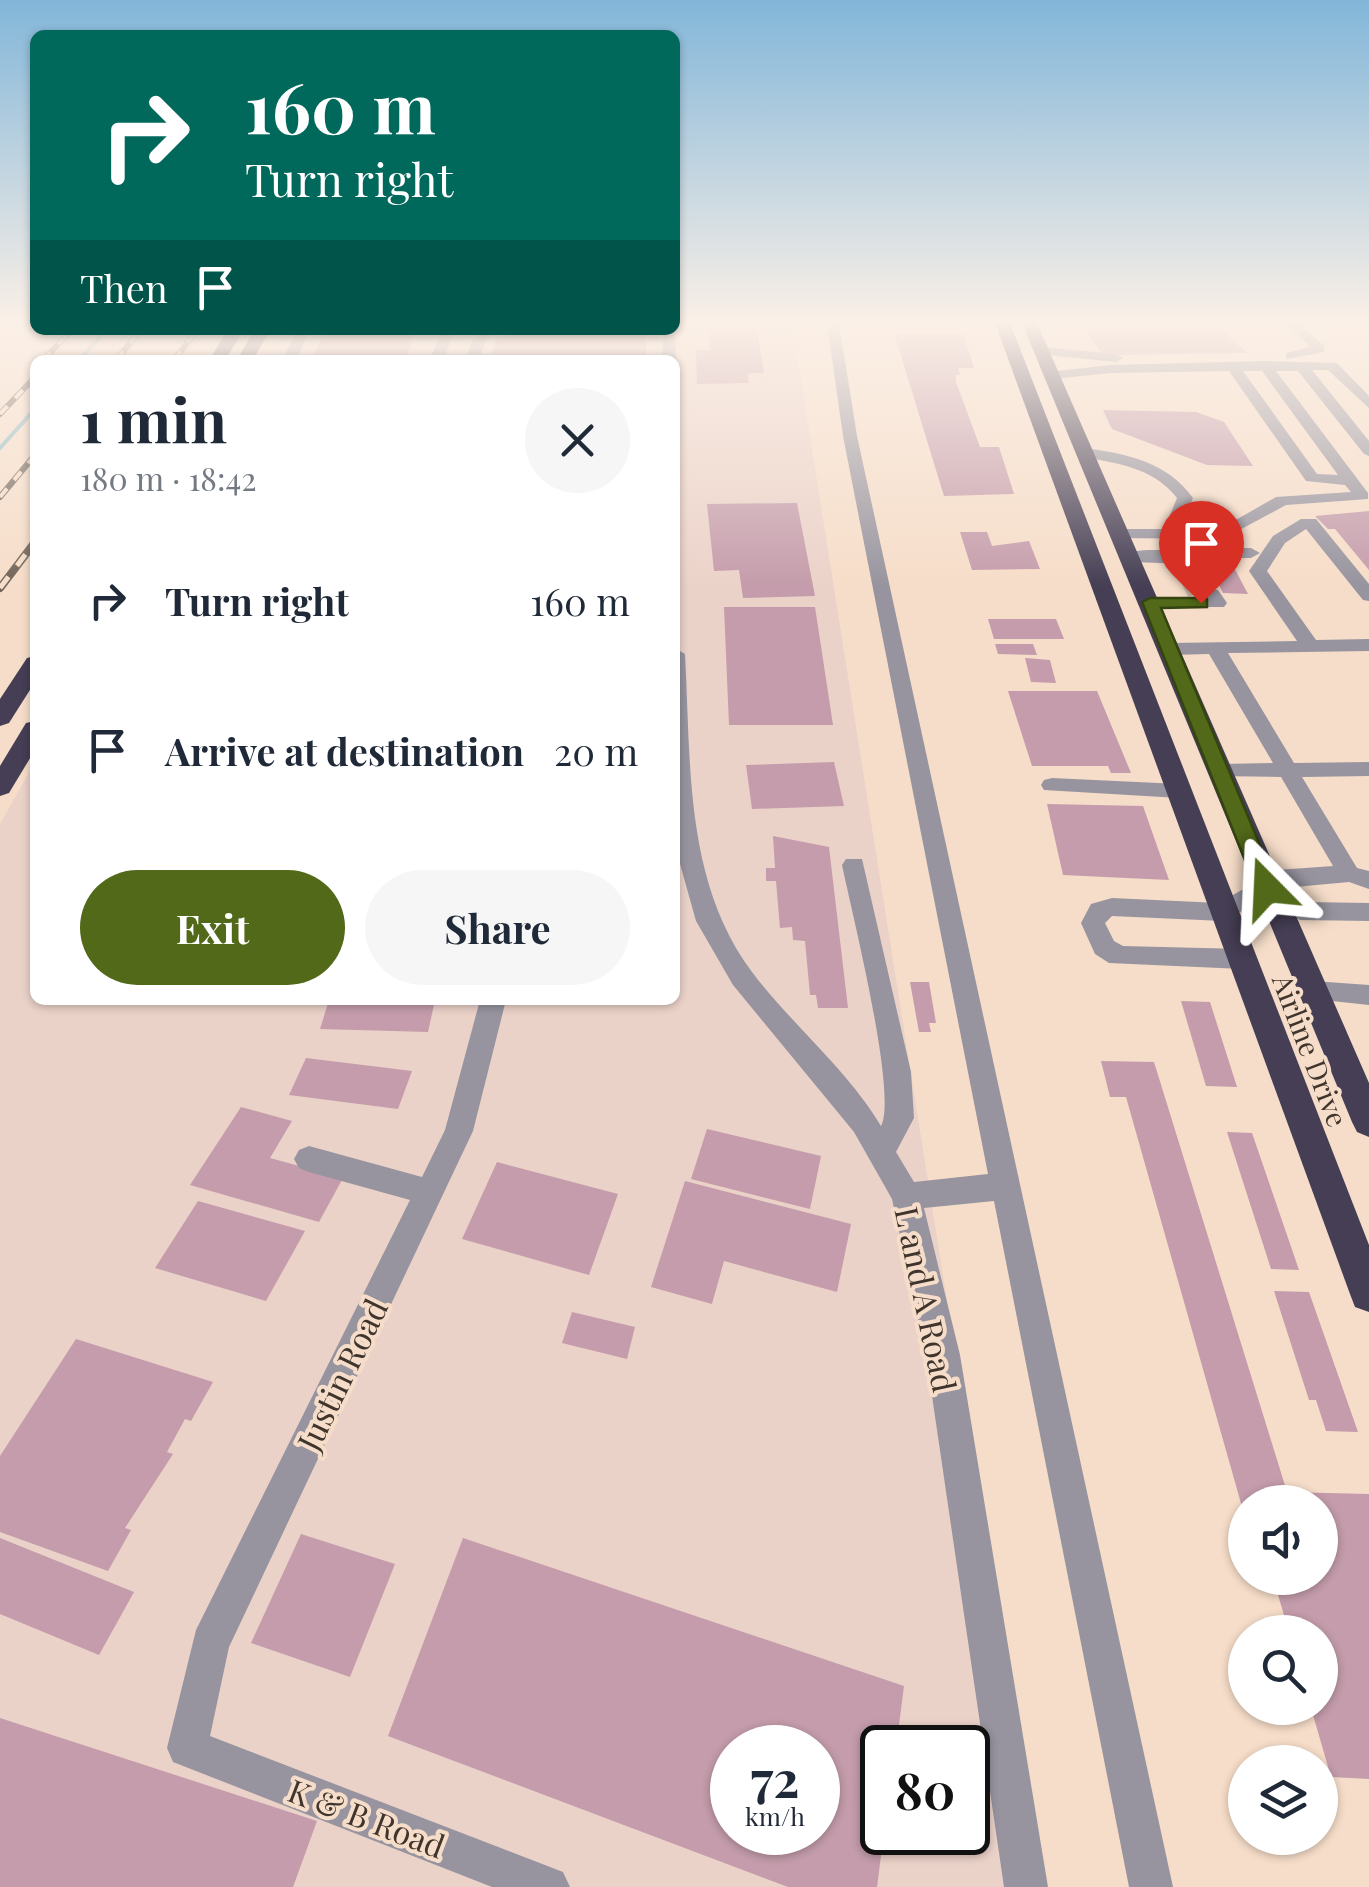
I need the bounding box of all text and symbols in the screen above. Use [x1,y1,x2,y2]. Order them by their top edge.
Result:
text: 160 m [245,58,436,152]
icon: right [80,70,210,200]
text: Turn right [245,148,453,208]
icon: arrive [188,260,243,315]
text: Then [80,262,168,313]
text: 1 min [80,378,227,458]
button: close [525,388,630,493]
text: 180 m · 18:42 [80,456,257,499]
pin [1159,501,1244,604]
icon: arrive [1174,516,1229,571]
icon: right [80,573,135,628]
text: Turn right [165,575,349,626]
text: 160 m [530,575,630,626]
icon: arrive [80,723,135,778]
text: Arrive at destination [165,725,524,776]
text: 20 m [554,725,638,776]
position arrow [1215,836,1319,940]
button: Exit [80,870,345,985]
button: Share [365,870,630,985]
street label: Airline Drive [1265,968,1357,1131]
street label: L and A Road [886,1202,968,1396]
street label: Justin Road [285,1291,396,1458]
map controls [1228,1485,1338,1855]
button: sound [1228,1485,1338,1595]
button: search [1228,1615,1338,1725]
speed limit sign: 80 [860,1725,990,1855]
text: 72 [751,1744,799,1811]
button: layers [1228,1745,1338,1855]
street label: K & B Road [283,1767,451,1867]
text: km/h [745,1799,805,1832]

